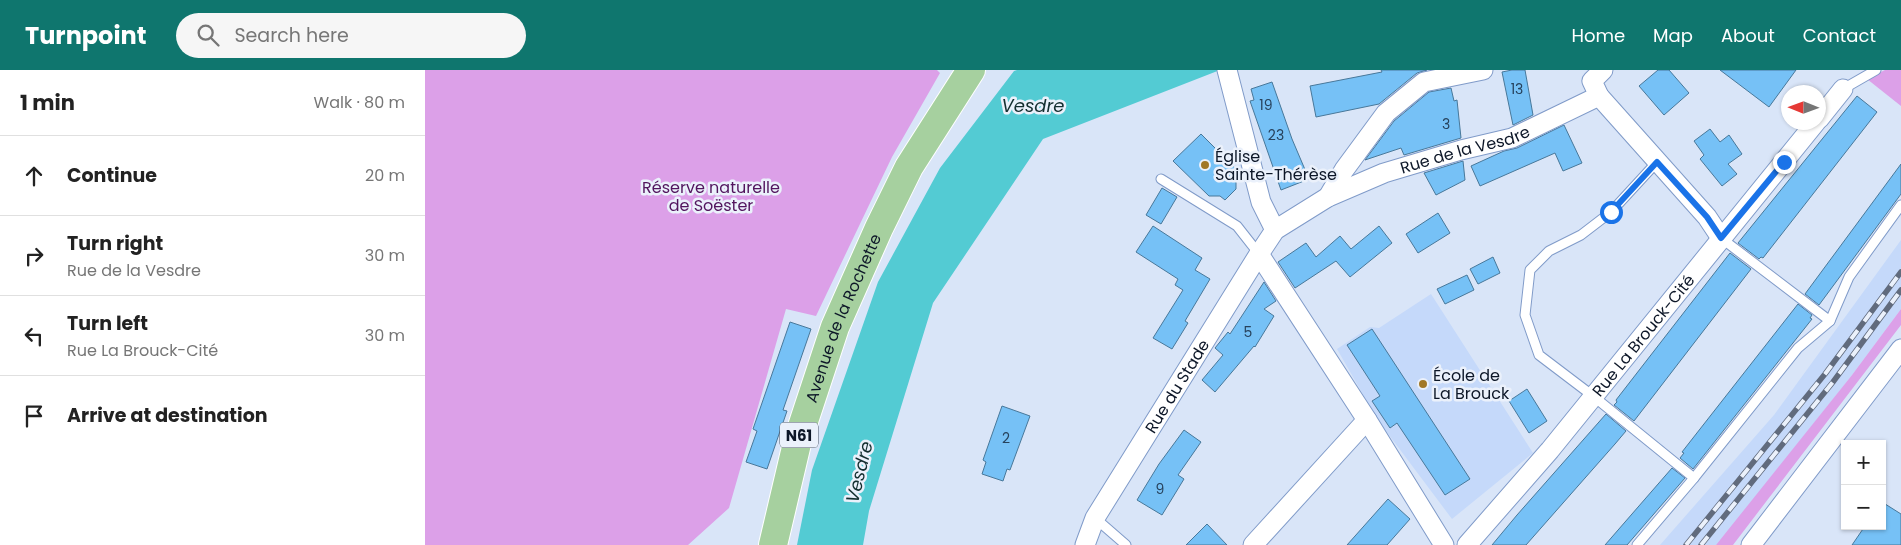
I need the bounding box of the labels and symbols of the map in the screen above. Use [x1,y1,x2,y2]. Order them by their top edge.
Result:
house number: 13 [1511,79,1523,99]
north arrow [1781,85,1826,130]
water label: Vesdre [1002,93,1064,118]
house number: 19 [1259,95,1273,115]
house number: 3 [1442,114,1450,134]
street label: Rue de la Vesdre [1397,120,1534,179]
house number: 23 [1268,125,1284,145]
place label: Église Sainte-Thérèse [1215,145,1337,186]
route end [1773,151,1796,174]
marker: Église Sainte-Thérèse [1199,159,1211,171]
park label: Réserve naturelle de Soëster [642,176,780,217]
route start [1600,201,1623,224]
street label: Avenue de la Rochette [799,230,887,405]
street label: Rue La Brouck-Cité [1587,269,1700,401]
house number: 5 [1244,322,1252,342]
street label: Rue du Stade [1139,335,1215,437]
place label: École de La Brouck [1433,364,1510,405]
marker: École de La Brouck [1417,378,1429,390]
road number: N61 [780,422,818,448]
house number: 2 [1002,428,1010,448]
water label: Vesdre [839,439,879,505]
house number: 9 [1156,479,1164,499]

